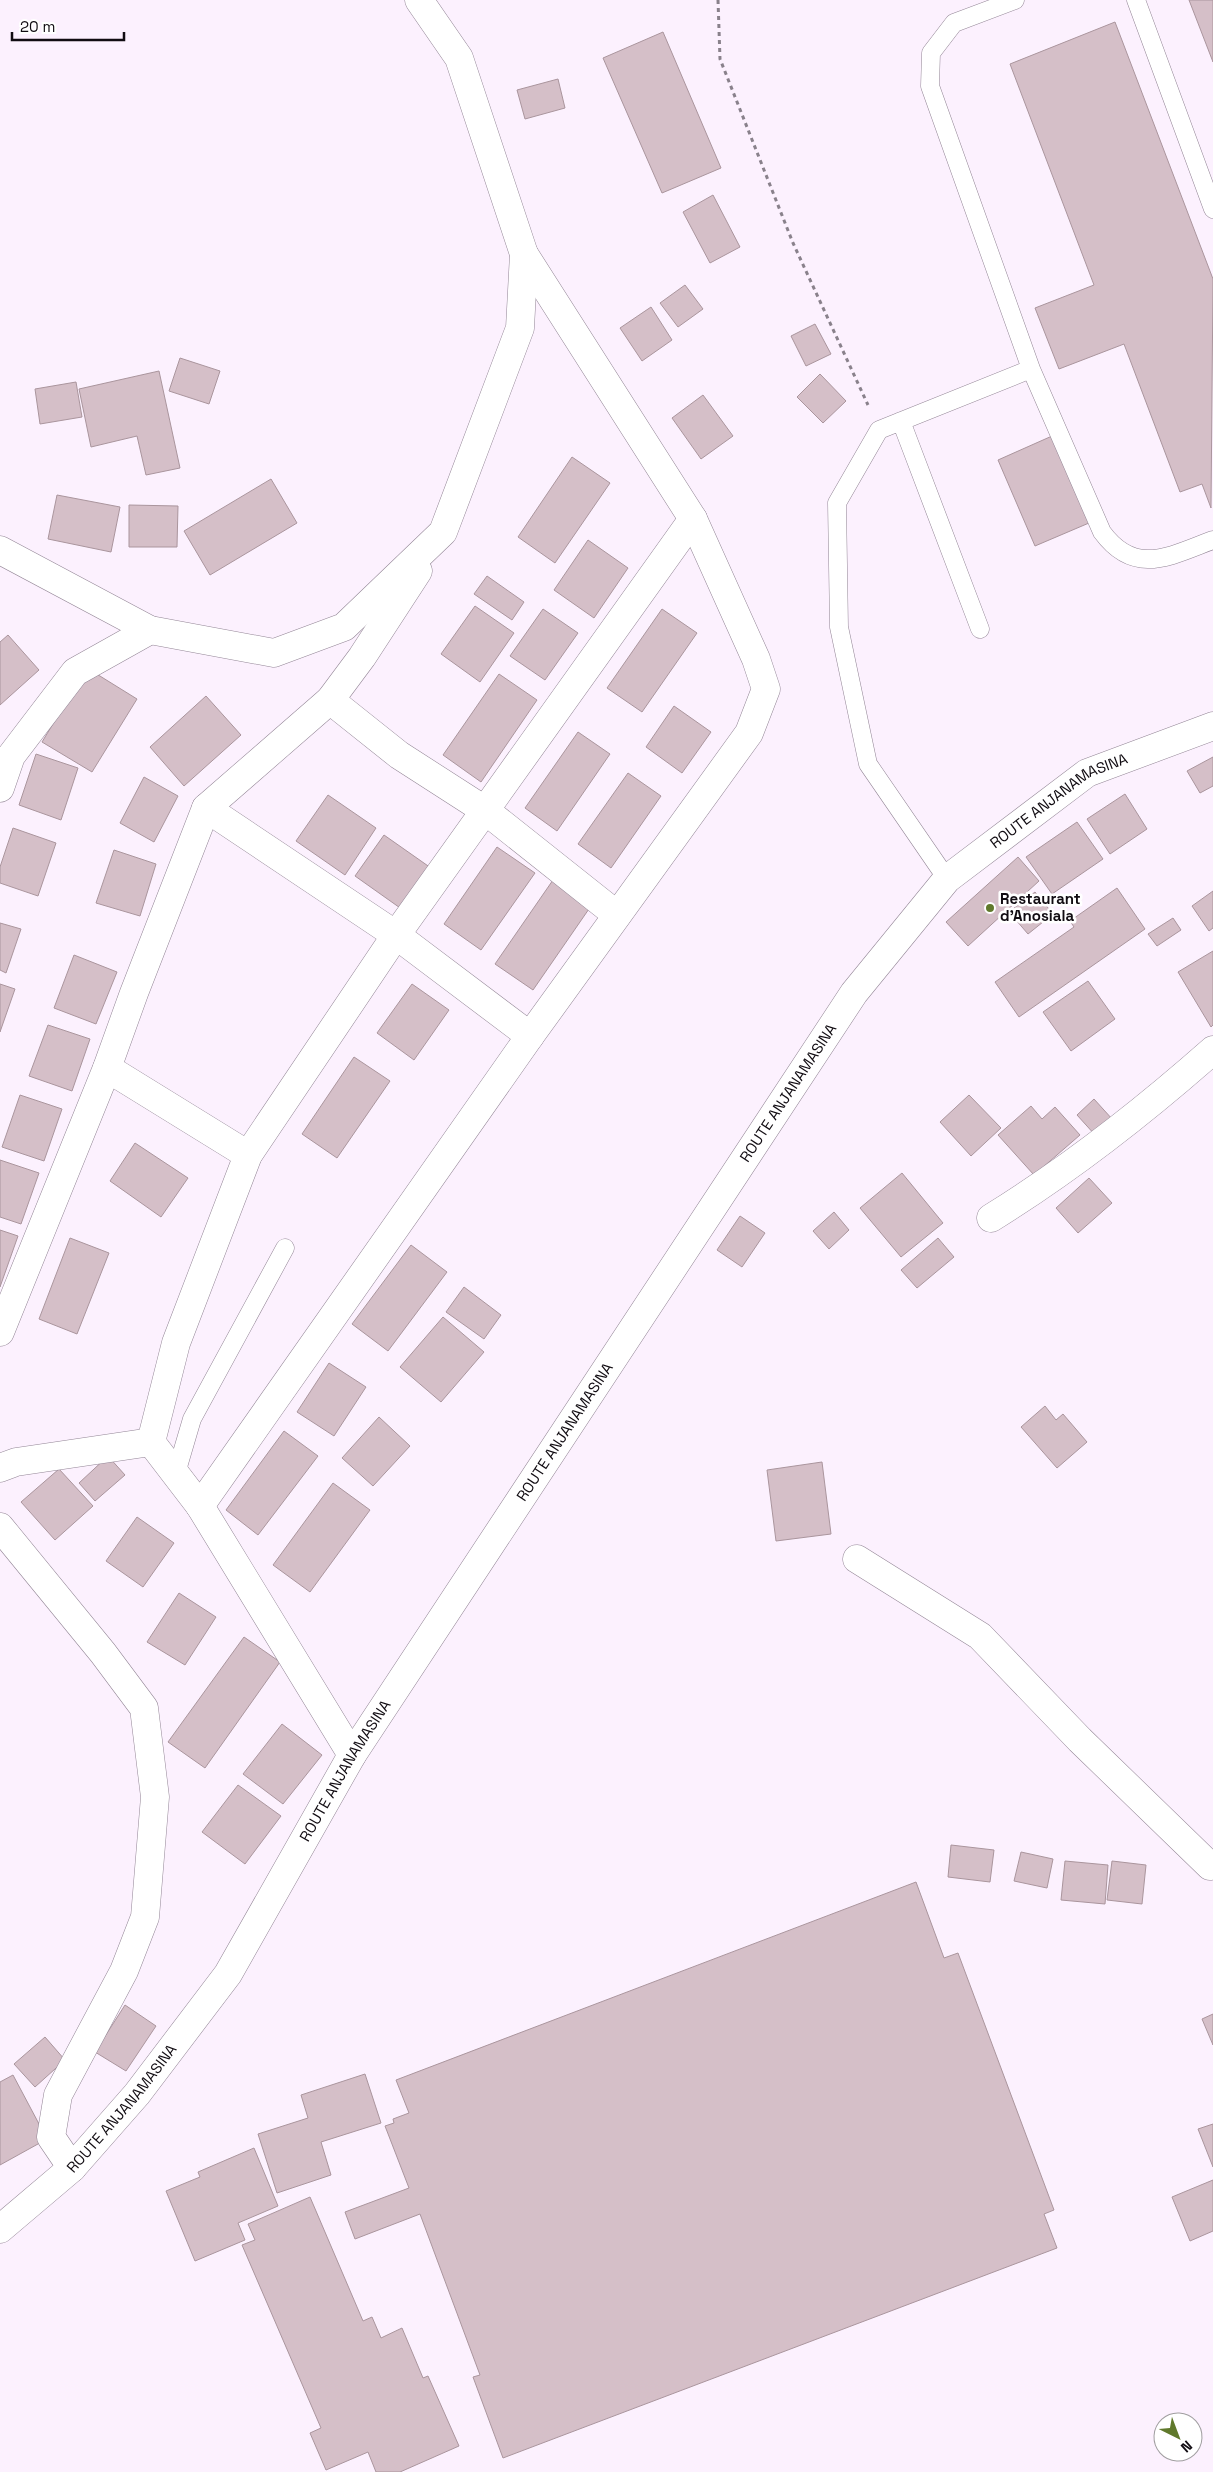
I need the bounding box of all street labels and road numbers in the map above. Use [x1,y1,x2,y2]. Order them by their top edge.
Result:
street label: ROUTE ANJANAMASINA [986,749,1131,852]
street label: ROUTE ANJANAMASINA [735,1019,841,1165]
street label: ROUTE ANJANAMASINA [512,1358,617,1504]
street label: ROUTE ANJANAMASINA [295,1696,395,1845]
street label: ROUTE ANJANAMASINA [62,2040,181,2176]

